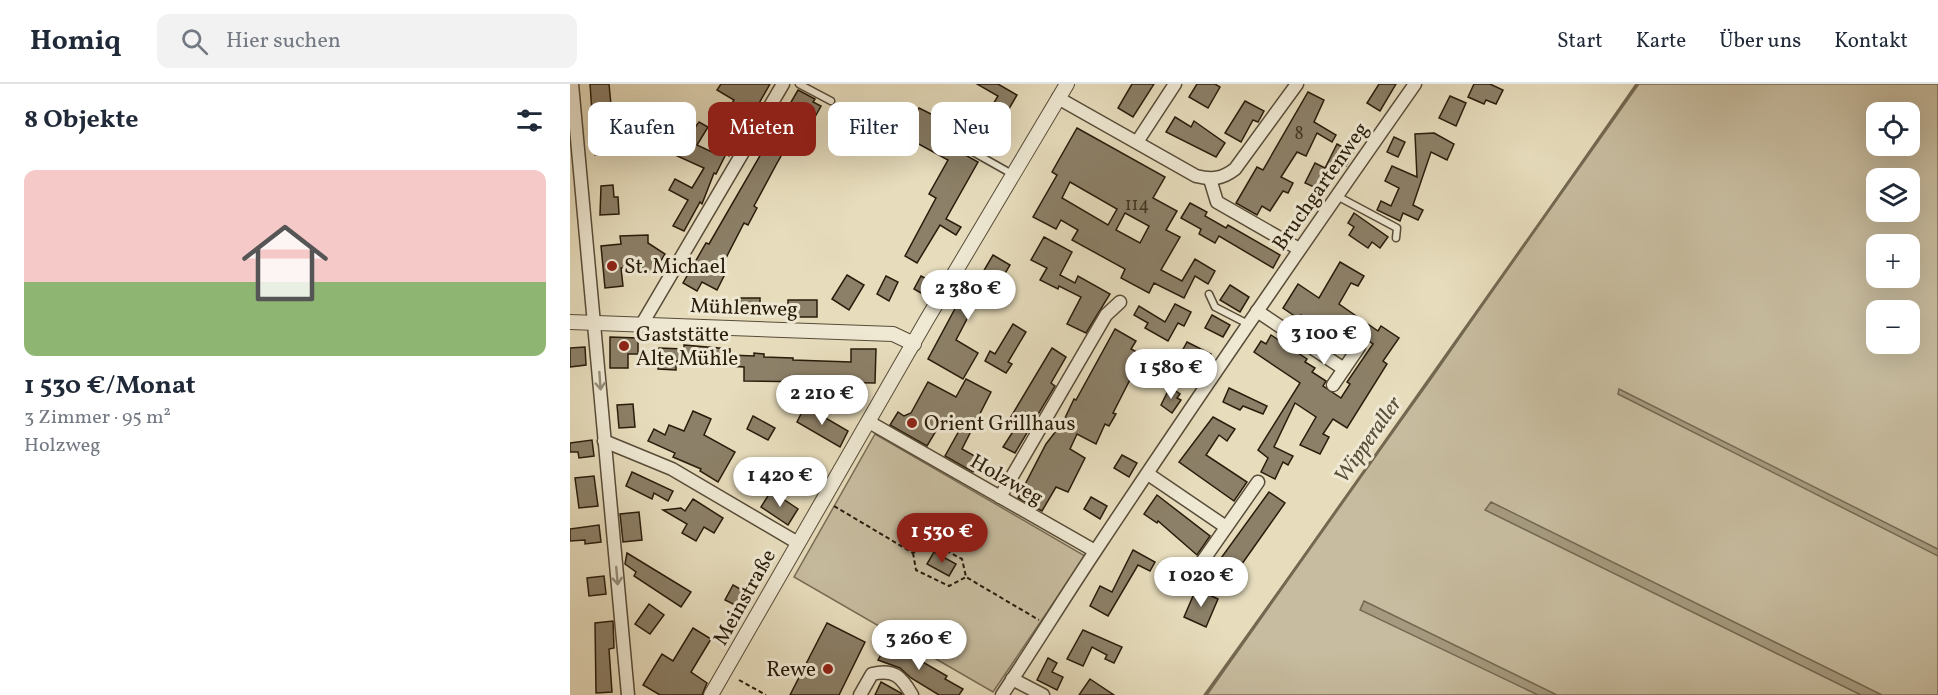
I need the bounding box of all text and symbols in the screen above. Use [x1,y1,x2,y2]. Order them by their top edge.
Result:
search box [157,14,577,68]
text: Homiq [30,22,121,61]
icon: search [178,25,211,58]
text: Hier suchen [226,26,341,57]
text: Start [1557,27,1603,56]
text: Karte [1636,27,1686,56]
text: Über uns [1719,27,1801,56]
text: Kontakt [1834,27,1908,56]
text: 8 Objekte [24,102,138,138]
chip: Kaufen [588,102,696,156]
chip: Mieten [708,102,816,156]
chip: Filter [828,102,919,156]
chip: Neu [931,102,1011,156]
map controls [1866,102,1920,354]
button: locate [1866,102,1920,156]
icon: filters [513,104,546,137]
street label: Bruchgartenweg [1266,117,1376,257]
house number: 8 [1294,122,1304,147]
button: layers [1866,168,1920,222]
house number: 114 [1125,193,1149,218]
icon: home [231,209,339,317]
button: + [1866,234,1920,288]
place label: St. Michael [624,253,726,282]
marker: St. Michael [605,259,619,273]
pin: 2 380 € [913,270,1023,321]
text: 2 380 € [935,275,1001,303]
street label: Mühlenweg [689,292,798,325]
button: − [1866,300,1920,354]
pin: 3 100 € [1269,315,1379,366]
text: 3 100 € [1291,320,1357,348]
place label: Gaststätte Alte Mühle [636,321,738,374]
marker: Gaststätte Alte Mühle [617,339,631,353]
pin: 1 580 € [1116,349,1226,400]
text: 1 580 € [1139,354,1203,382]
text: 1 530 €/Monat [24,368,196,404]
one-way arrow [595,371,606,391]
pin: 2 210 € [767,375,877,426]
text: 2 210 € [790,380,854,408]
water label: Wipperaller [1328,390,1411,490]
text: 3 Zimmer · 95 m² [24,404,171,432]
place label: Orient Grillhaus [924,410,1075,439]
marker: Orient Grillhaus [905,416,919,430]
text: Holzweg [24,432,100,460]
street label: Holzweg [964,448,1048,513]
pin: 1 420 € [725,457,835,508]
text: 1 420 € [747,462,813,490]
pin: 1 530 € [887,513,997,564]
text: 1 530 € [911,518,973,546]
street label: Meinstraße [707,544,784,651]
pin: 1 020 € [1146,557,1256,608]
text: 1 020 € [1168,562,1234,590]
one-way arrow [612,565,623,585]
pin: 3 260 € [864,620,974,671]
text: 3 260 € [886,625,952,653]
place label: Rewe [766,656,816,685]
marker: Rewe [821,662,835,676]

